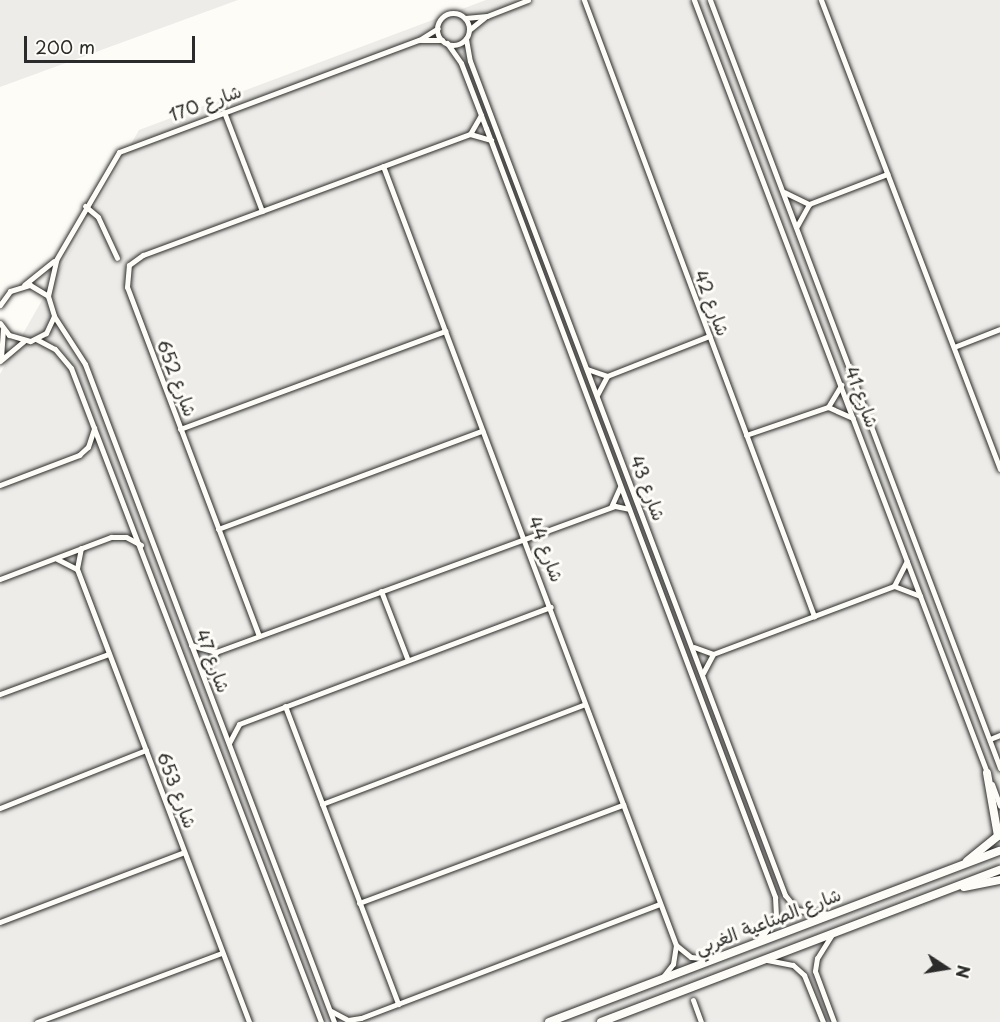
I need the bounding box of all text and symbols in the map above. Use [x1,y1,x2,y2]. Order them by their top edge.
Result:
scale bar [27,24,198,62]
text: 200 m [35,33,95,60]
street label: شارع 170 [166,80,244,126]
street label: شارع 42 [690,267,734,339]
street label: شارع 652 [152,336,202,420]
street label: شارع 41 [841,363,883,431]
street label: شارع 43 [626,452,670,524]
street label: شارع 44 [524,513,568,585]
street label: شارع 47 [191,626,235,696]
street label: شارع 653 [153,749,201,831]
street label: شارع الصناعية الغربي [692,883,844,959]
north arrow [916,938,976,998]
text: N [951,963,977,980]

